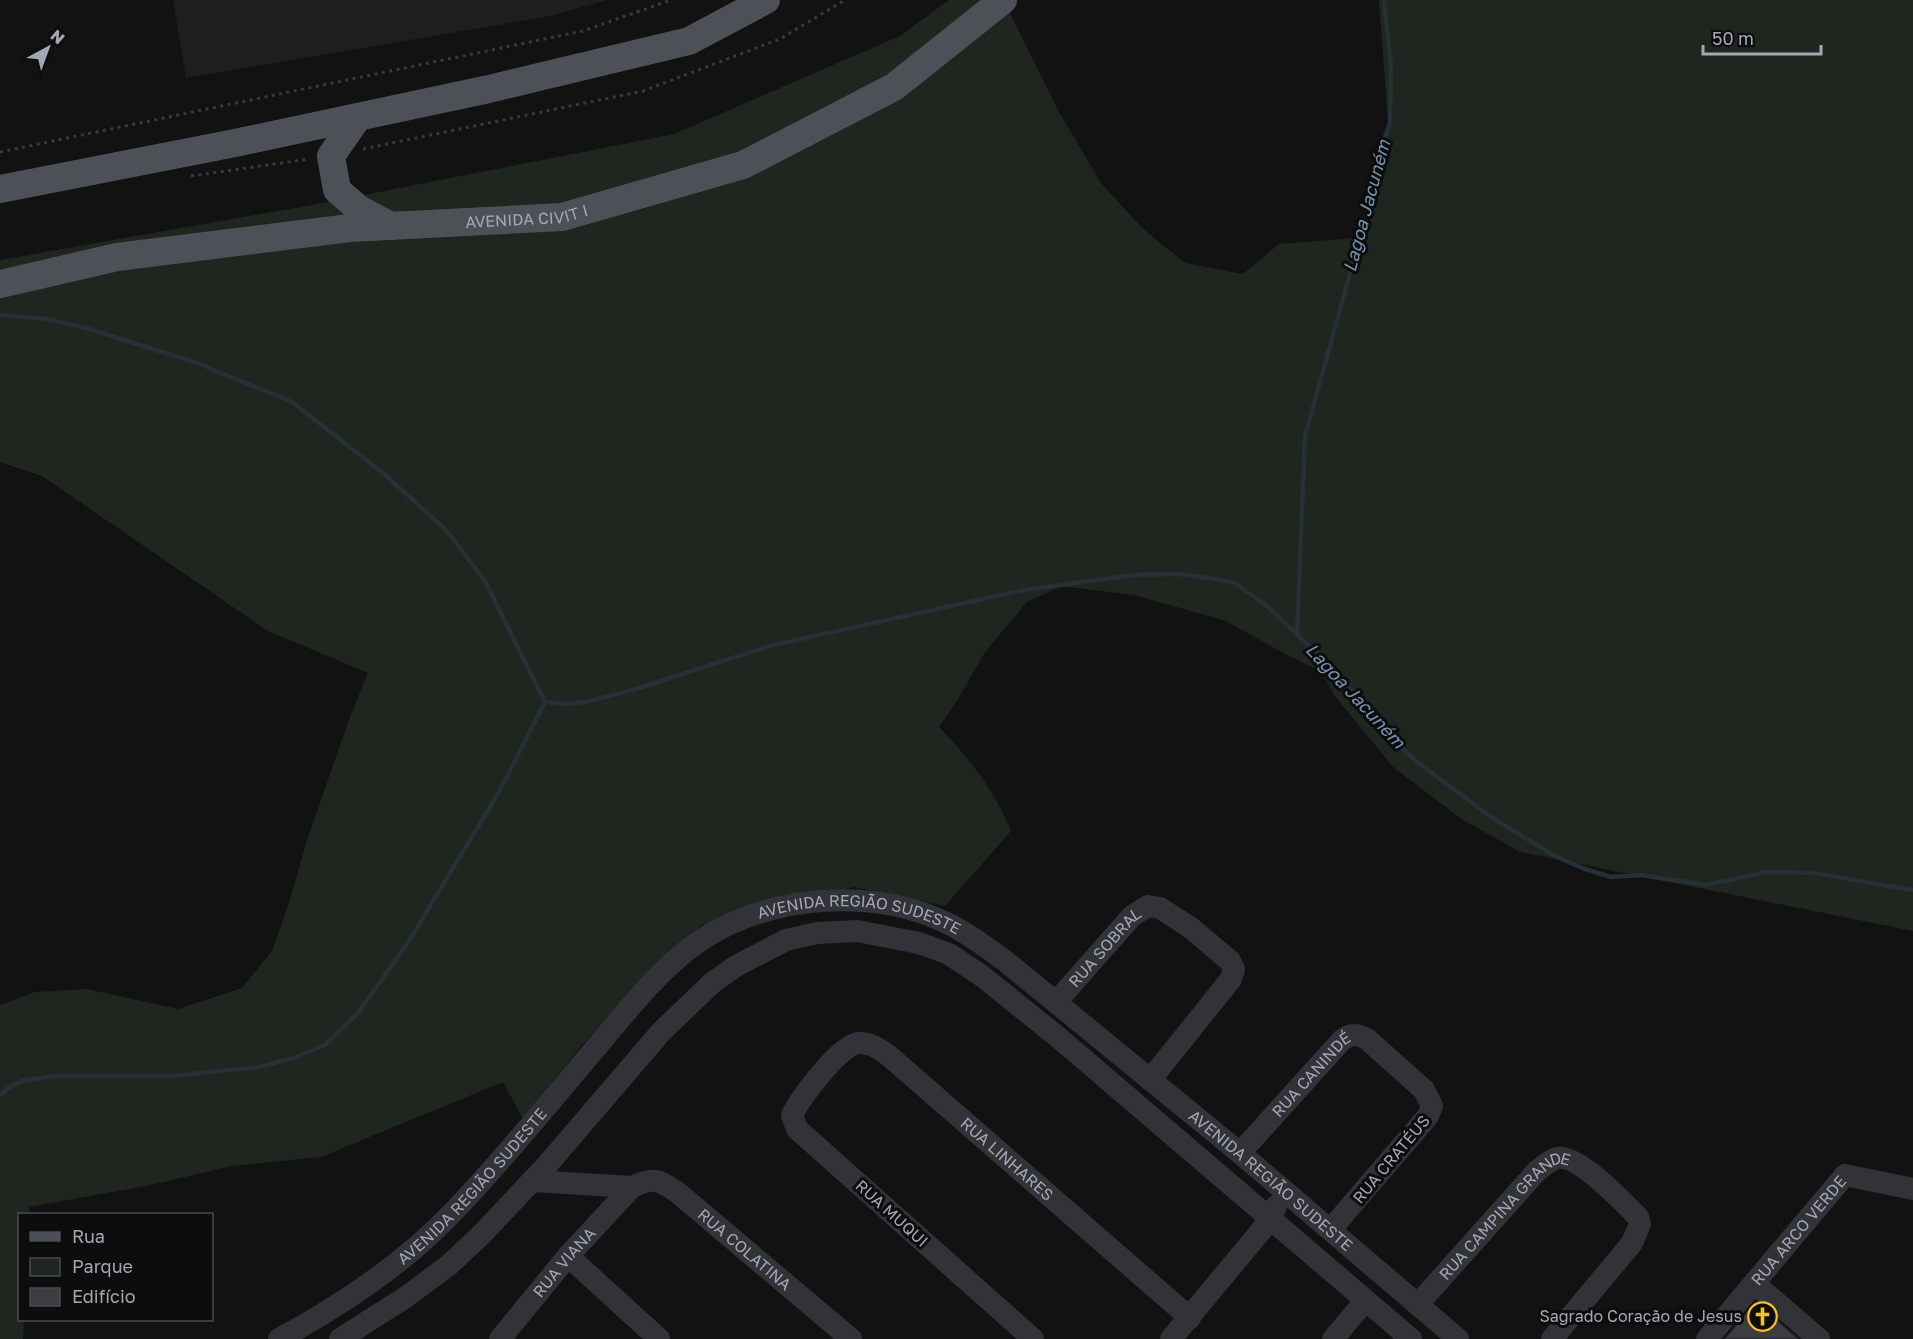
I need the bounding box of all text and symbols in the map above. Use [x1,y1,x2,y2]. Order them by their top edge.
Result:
north arrow [18,18,78,78]
scale bar [1703,18,1822,56]
text: N [47,25,69,48]
text: 50 m [1712,27,1754,49]
water label: Lagoa Jacuném [1338,136,1394,274]
street label: AVENIDA CIVIT I [465,200,590,232]
water label: Lagoa Jacuném [1301,638,1411,753]
street label: AVENIDA REGIÃO SUDESTE [755,890,964,939]
street label: RUA SOBRAL [1064,903,1145,991]
street label: RUA CANINDÉ [1267,1027,1354,1121]
street label: AVENIDA REGIÃO SUDESTE [393,1104,551,1269]
street label: AVENIDA REGIÃO SUDESTE [1185,1105,1357,1255]
street label: RUA CRATÉUS [1348,1111,1434,1207]
street label: RUA LINHARES [957,1113,1058,1205]
street label: RUA CAMPINA GRANDE [1434,1147,1573,1284]
street label: RUA ARCO VERDE [1747,1171,1850,1289]
street label: RUA MUQUI [852,1175,932,1251]
street label: RUA COLATINA [694,1204,796,1295]
legend [18,1213,213,1321]
street label: RUA VIANA [528,1223,600,1301]
text: Rua [72,1225,105,1247]
text: Parque [72,1255,133,1277]
text: Edifício [72,1285,136,1307]
church icon: Sagrado Coração de Jesus [1747,1300,1779,1332]
place label: Sagrado Coração de Jesus [1539,1306,1742,1326]

